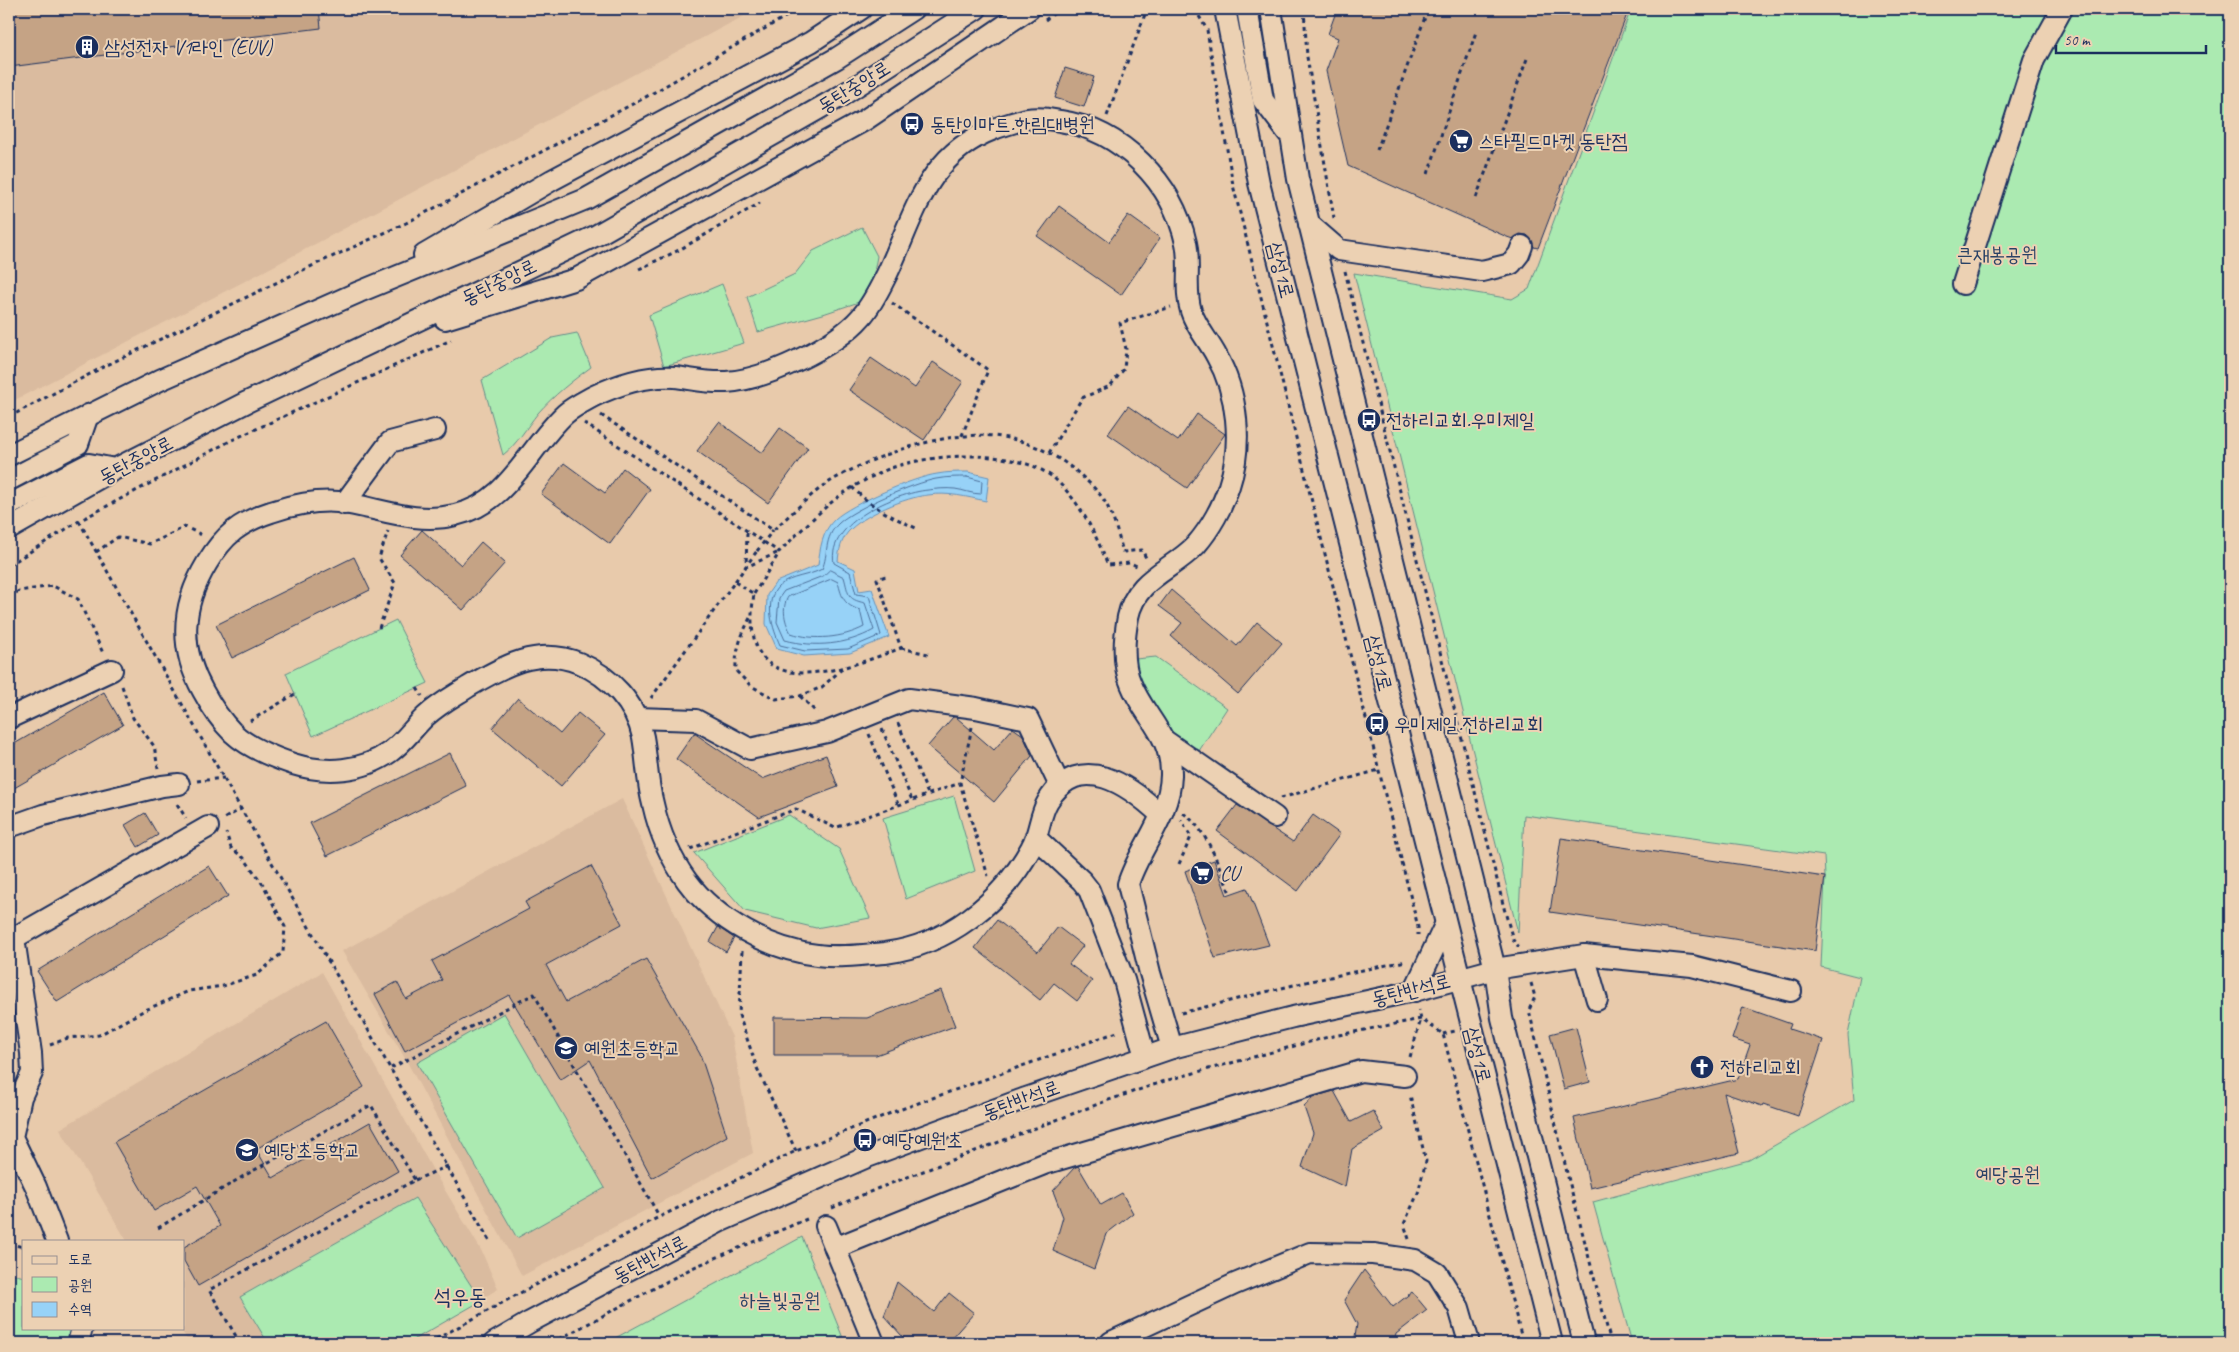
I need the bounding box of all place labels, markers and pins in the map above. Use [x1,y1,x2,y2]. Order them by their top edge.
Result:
building icon: 삼성전자 V1라인 (EUV) [74,34,100,60]
place label: 삼성전자 V1라인 (EUV) [104,35,274,60]
bus stop icon: 동탄이마트.한림대병원 [899,111,925,137]
place label: 동탄이마트.한림대병원 [930,112,1095,137]
supermarket icon: 스타필드마켓 동탄점 [1448,128,1474,154]
place label: 스타필드마켓 동탄점 [1478,129,1628,154]
bus stop icon: 전하리교회.우미제일 [1356,407,1382,433]
place label: 전하리교회.우미제일 [1386,408,1535,433]
bus stop icon: 우미제일.전하리교회 [1364,711,1390,737]
place label: 우미제일.전하리교회 [1394,712,1543,737]
supermarket icon: CU [1189,860,1215,886]
place label: CU [1220,861,1242,886]
school or university icon: 예원초등학교 [553,1035,579,1061]
place label: 예원초등학교 [584,1036,681,1061]
church icon: 전하리교회 [1689,1054,1715,1080]
place label: 전하리교회 [1720,1055,1800,1080]
bus stop icon: 예당예원초 [852,1127,878,1153]
place label: 예당예원초 [882,1128,962,1153]
school or university icon: 예당초등학교 [234,1137,260,1163]
place label: 예당초등학교 [264,1138,361,1163]

